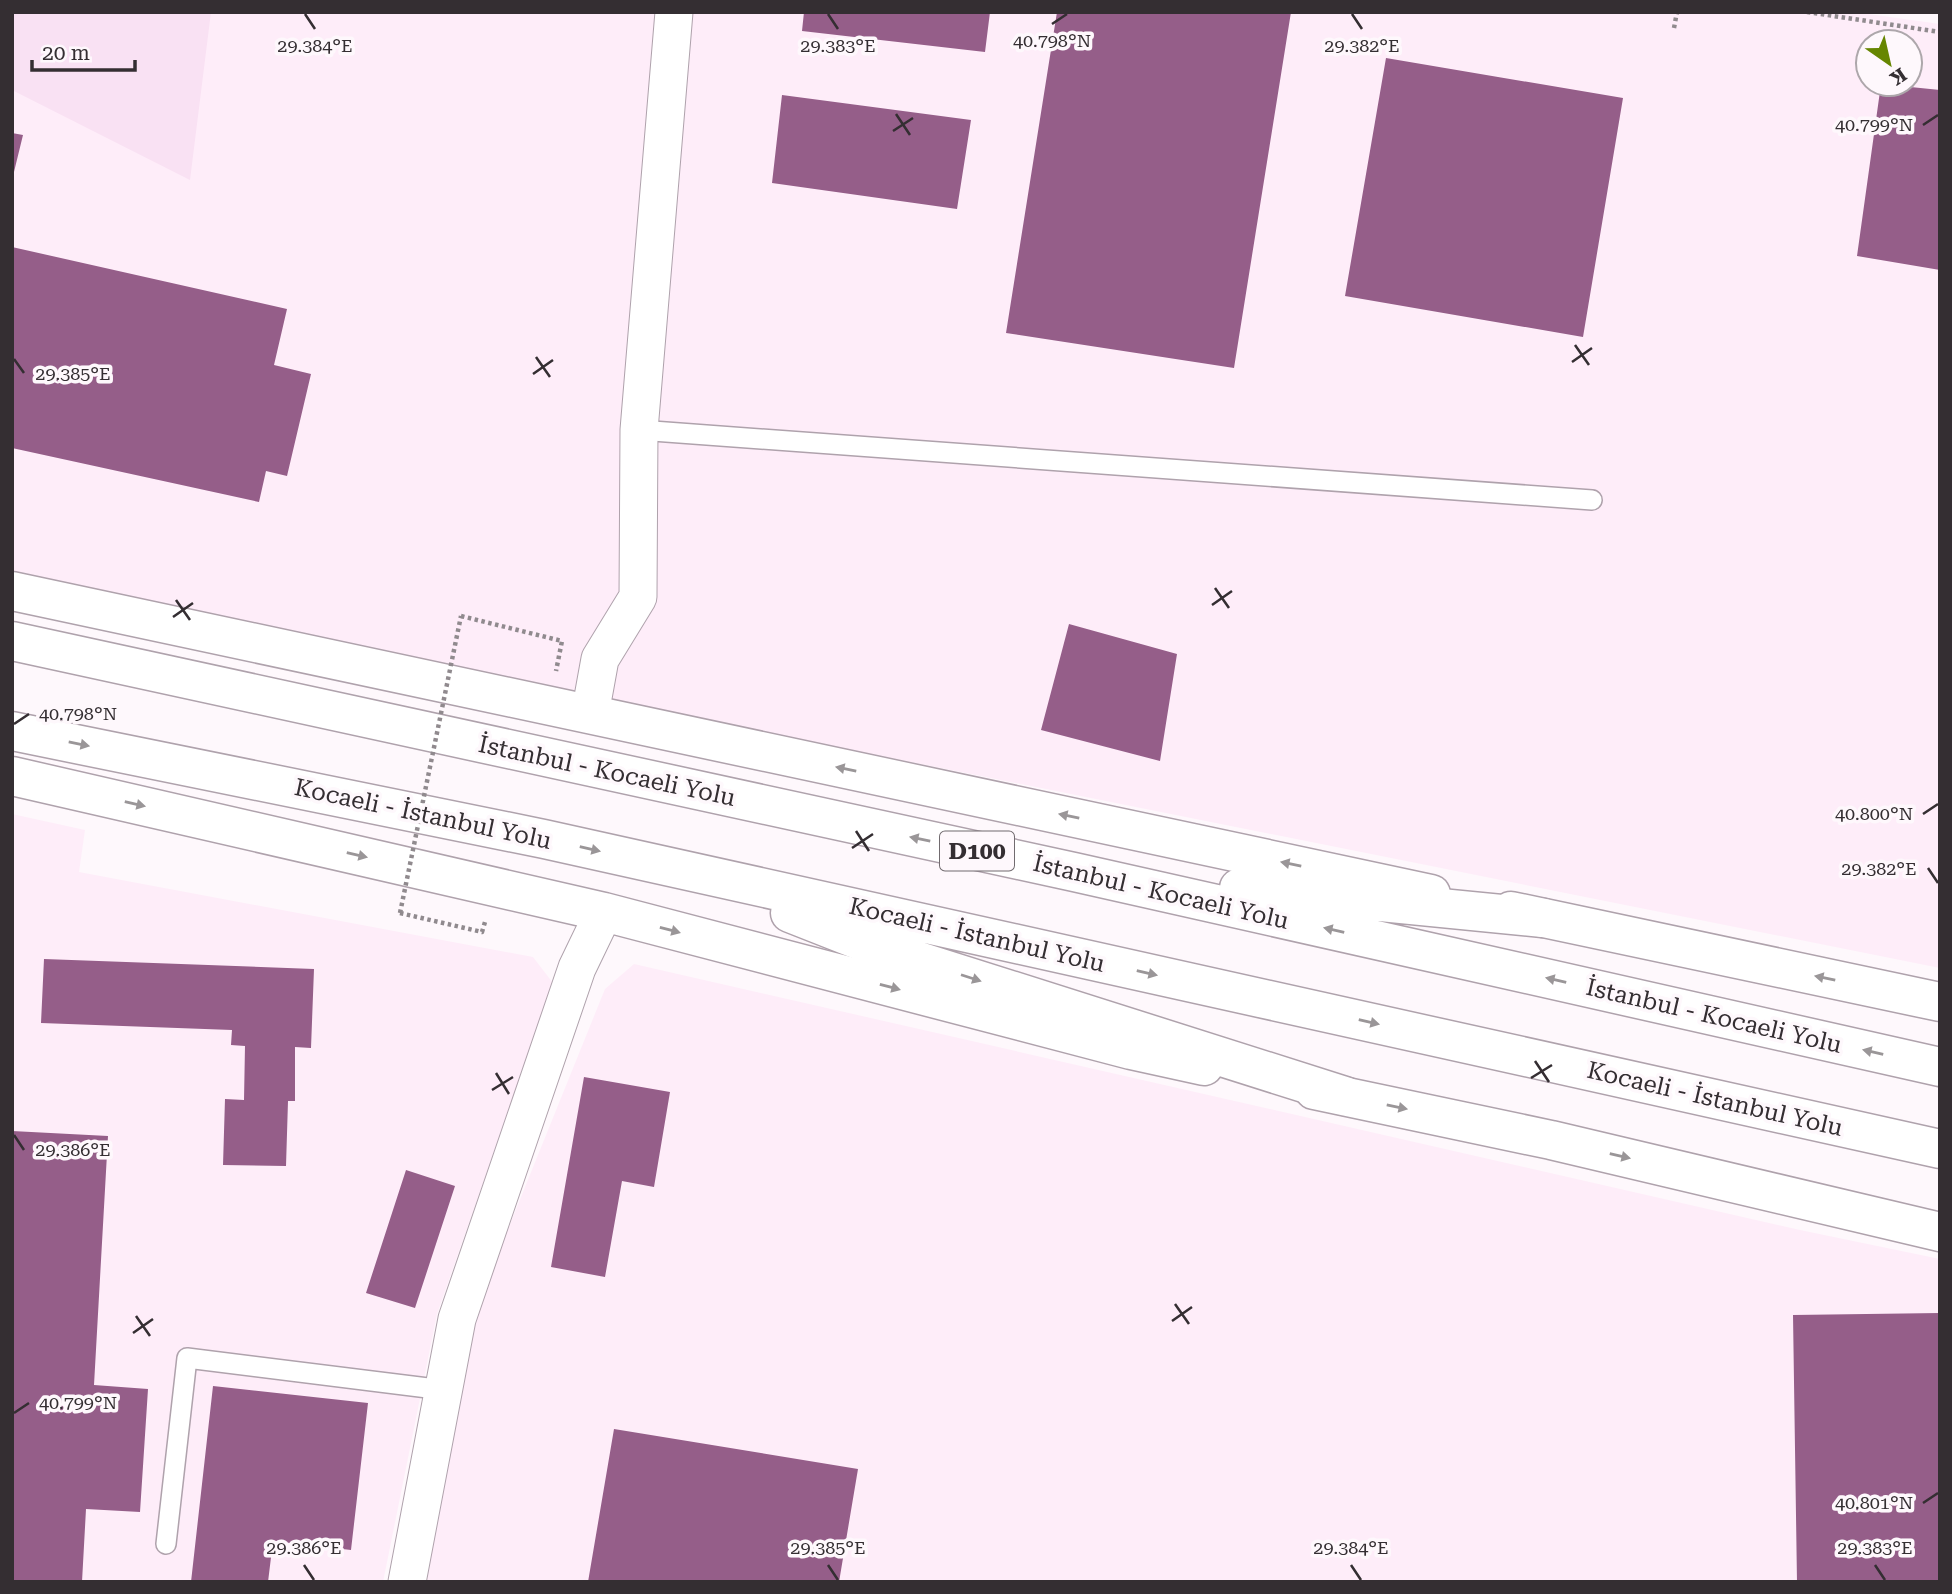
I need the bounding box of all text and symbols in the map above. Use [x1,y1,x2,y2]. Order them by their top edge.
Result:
scale bar [32,28,135,72]
north arrow [1854,28,1924,98]
text: 40.798°N [1013,30,1091,51]
text: 29.384°E [277,35,353,56]
text: 29.383°E [800,35,876,56]
text: 29.382°E [1324,35,1400,56]
text: 20 m [42,41,90,65]
text: K [1886,63,1911,90]
text: 40.799°N [1835,114,1913,135]
text: 29.385°E [35,363,111,384]
text: 40.798°N [39,703,117,724]
street label: İstanbul - Kocaeli Yolu [476,729,738,812]
one-way arrow [68,739,90,750]
one-way arrow [835,763,857,774]
street label: Kocaeli - İstanbul Yolu [292,772,554,855]
one-way arrow [124,799,146,810]
text: 40.800°N [1835,803,1913,824]
one-way arrow [1058,811,1080,822]
road number: D100 [940,832,1014,870]
one-way arrow [909,833,931,844]
one-way arrow [579,844,601,855]
street label: İstanbul - Kocaeli Yolu [1030,848,1292,935]
one-way arrow [346,850,368,861]
one-way arrow [1280,858,1302,869]
text: 29.382°E [1841,858,1917,879]
street label: Kocaeli - İstanbul Yolu [846,891,1108,978]
one-way arrow [659,925,681,936]
one-way arrow [1323,925,1345,936]
one-way arrow [1136,968,1158,979]
street label: İstanbul - Kocaeli Yolu [1583,972,1845,1059]
one-way arrow [1814,972,1836,983]
one-way arrow [961,973,982,983]
one-way arrow [1545,975,1567,986]
one-way arrow [879,982,901,993]
one-way arrow [1358,1017,1380,1028]
one-way arrow [1862,1046,1884,1057]
street label: Kocaeli - İstanbul Yolu [1584,1055,1846,1142]
one-way arrow [1386,1102,1408,1113]
text: 29.386°E [35,1139,111,1160]
one-way arrow [1609,1151,1631,1162]
text: 40.799°N [39,1392,117,1413]
text: 40.801°N [1835,1492,1913,1513]
text: 29.386°E [266,1537,342,1558]
text: 29.385°E [790,1537,866,1558]
text: 29.384°E [1313,1537,1389,1558]
text: 29.383°E [1837,1537,1913,1558]

